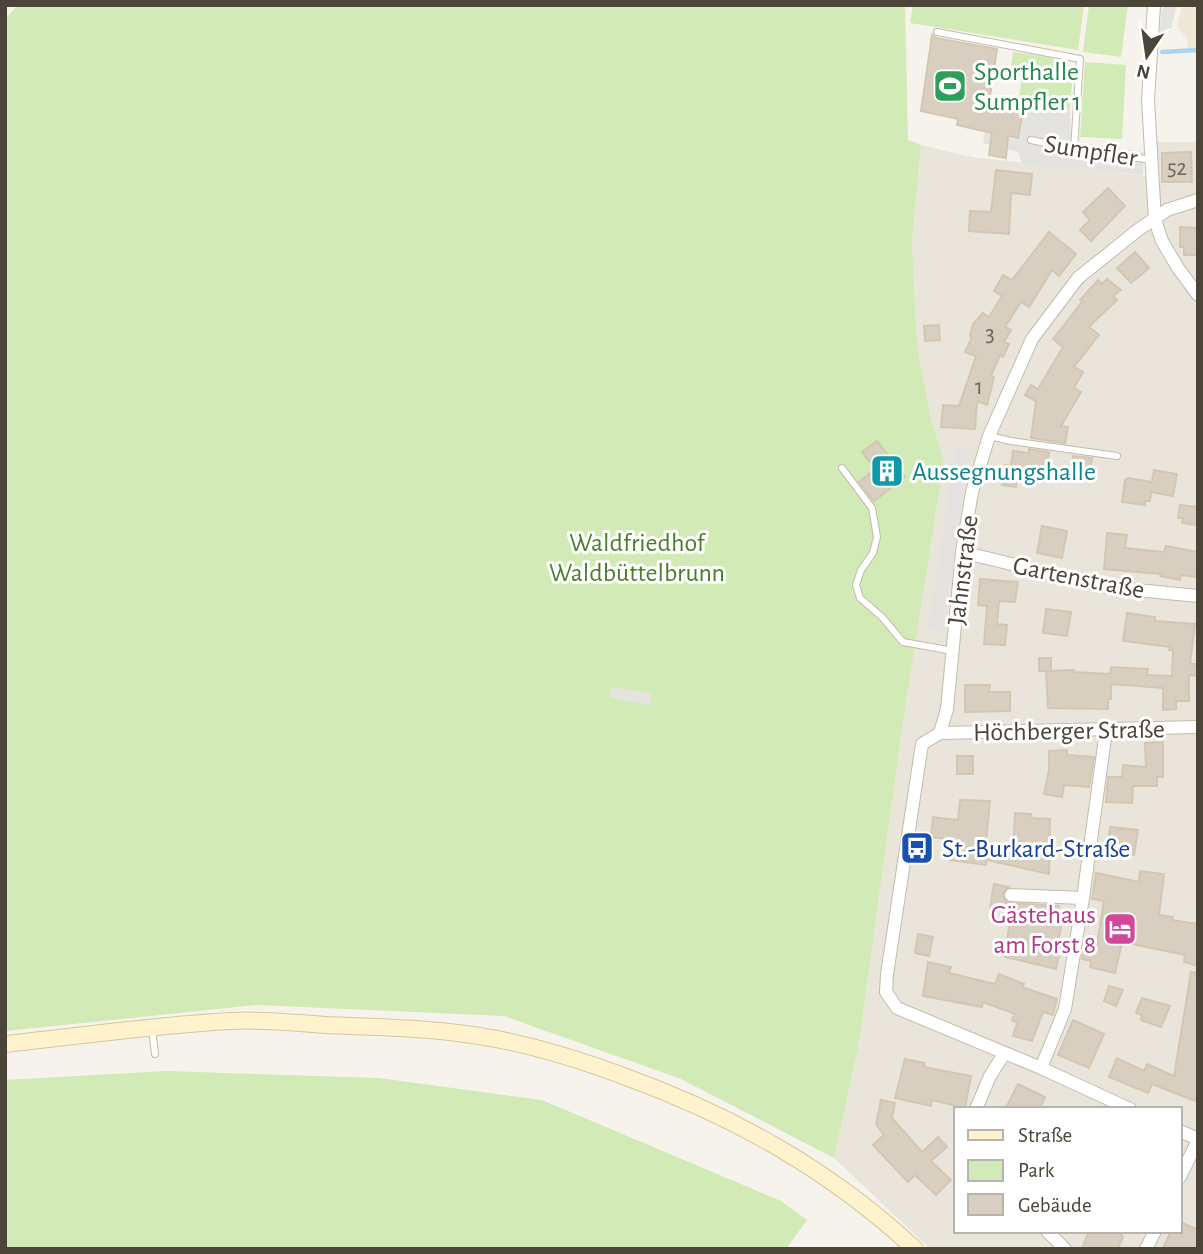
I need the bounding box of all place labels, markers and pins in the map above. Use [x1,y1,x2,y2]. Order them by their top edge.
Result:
place label: Sporthalle Sumpfler 1 [974,59,1081,115]
sports icon: Sporthalle Sumpfler 1 [931,67,969,105]
building icon: Aussegnungshalle [868,452,906,490]
place label: Aussegnungshalle [912,459,1096,485]
bus stop icon: St.-Burkard-Straße [898,829,936,867]
place label: St.-Burkard-Straße [942,836,1130,862]
place label: Gästehaus am Forst 8 [991,902,1096,958]
hotel icon: Gästehaus am Forst 8 [1101,910,1139,948]

